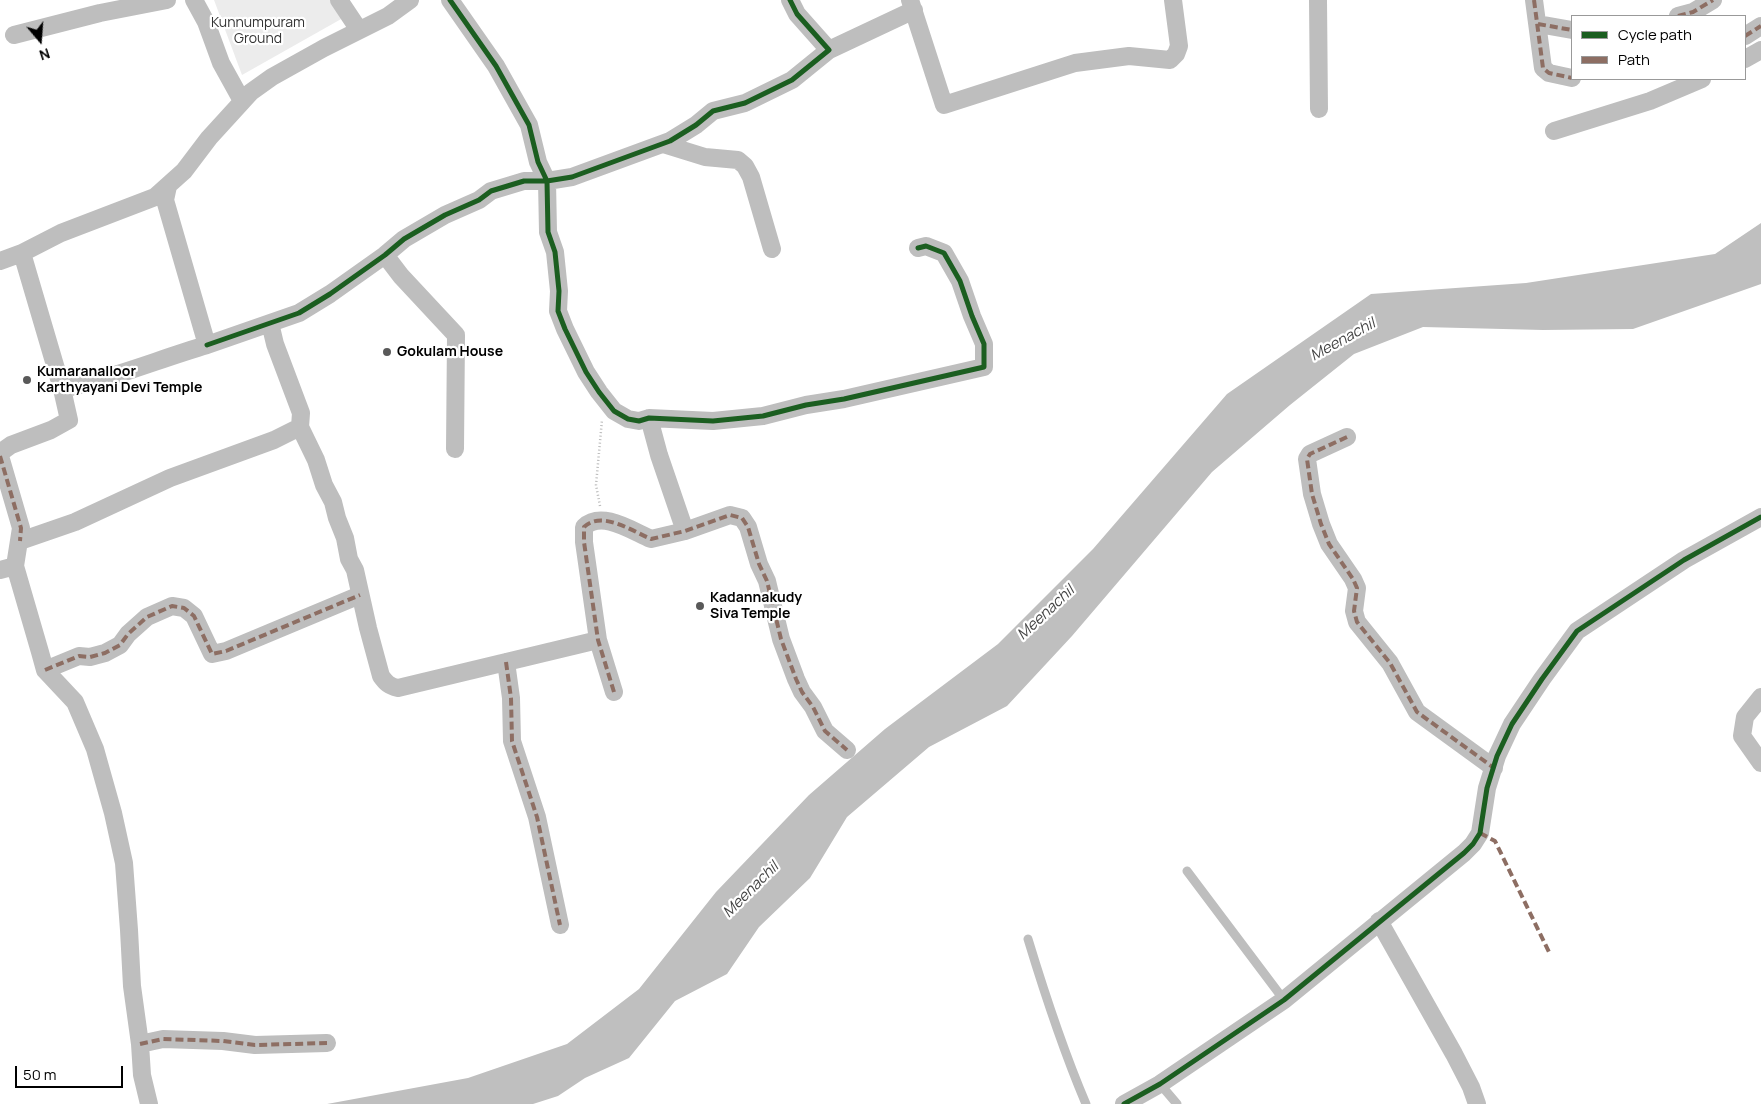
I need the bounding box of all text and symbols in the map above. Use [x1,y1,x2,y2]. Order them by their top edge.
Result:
north arrow [15,15,65,65]
park label: Kunnumpuram Ground [211,15,305,48]
legend [1571,15,1746,80]
text: Cycle path [1618,24,1692,45]
text: N [37,44,53,65]
text: Path [1618,49,1650,70]
water label: Meenachil [1307,315,1379,365]
place label: Gokulam House [397,344,503,360]
marker: Gokulam House [381,346,393,358]
place label: Kumaranalloor Karthyayani Devi Temple [37,364,202,397]
marker: Kumaranalloor Karthyayani Devi Temple [21,374,33,386]
water label: Meenachil [1014,582,1078,644]
place label: Kadannakudy Siva Temple [710,590,802,622]
marker: Kadannakudy Siva Temple [694,600,706,612]
water label: Meenachil [719,858,783,922]
scale bar [18,1056,125,1088]
text: 50 m [23,1064,57,1085]

